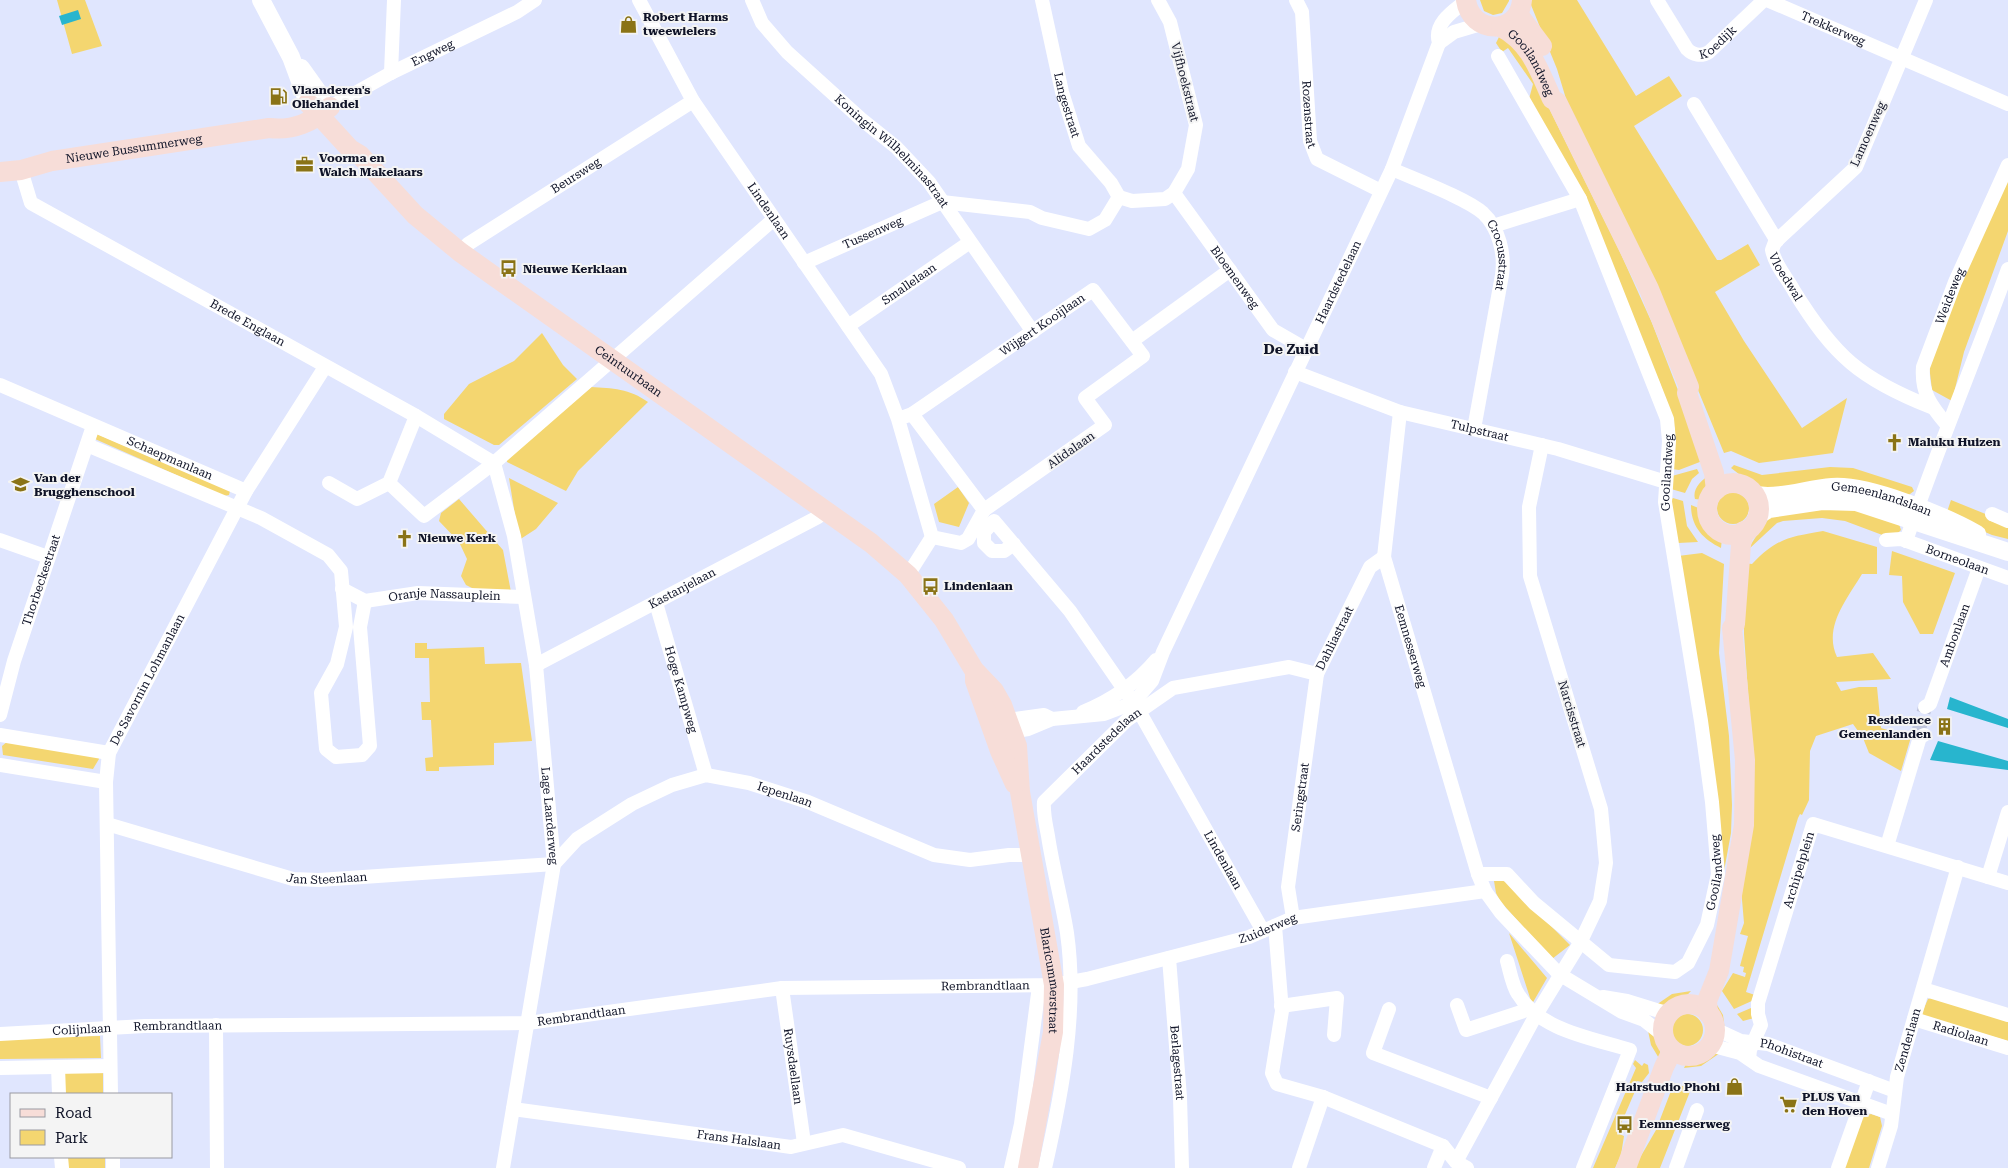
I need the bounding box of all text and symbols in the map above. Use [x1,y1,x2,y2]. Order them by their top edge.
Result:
street label: Trekkerweg [1799,9,1868,49]
place label: Robert Harms tweewielers [643,10,728,38]
shop icon: Robert Harms tweewielers [619,14,639,34]
street label: Koedijk [1698,23,1740,62]
street label: Gooilandweg [1505,26,1557,98]
street label: Engweg [409,37,456,69]
street label: Vijfhoekstraat [1168,41,1202,124]
street label: Langestraat [1051,71,1083,140]
street label: Rozenstraat [1299,80,1319,151]
place label: Vlaanderen's Oliehandel [292,83,371,111]
fuel station icon: Vlaanderen's Oliehandel [268,87,288,107]
street label: Koningin Wilhelminastraat [832,92,952,211]
street label: Lamoenweg [1847,99,1889,169]
street label: Nieuwe Bussummerweg [65,131,203,166]
place label: Voorma en Walch Makelaars [319,151,423,179]
office icon: Voorma en Walch Makelaars [295,155,315,175]
street label: Beursweg [548,155,603,196]
street label: Lindenlaan [744,180,793,242]
street label: Tussenweg [841,213,905,252]
street label: Crocusstraat [1484,217,1510,293]
street label: Haardstedelaan [1313,238,1364,326]
street label: Bloemenweg [1208,243,1262,311]
street label: Vloedwal [1766,250,1806,304]
bus stop icon: Nieuwe Kerklaan [499,259,519,279]
street label: Smallelaan [879,260,939,308]
place label: Nieuwe Kerklaan [523,262,627,276]
street label: Weideweg [1933,265,1968,326]
street label: Wijgert Kooijlaan [997,290,1088,359]
street label: Brede Englaan [208,296,288,349]
district label: De Zuid [1263,341,1319,357]
street label: Ceintuurbaan [592,343,665,400]
street label: Tulpstraat [1449,417,1510,444]
street label: Alidalaan [1045,428,1098,471]
church icon: Maluku Huizen [1884,432,1904,452]
street label: Schaepmanlaan [125,433,215,483]
street label: Gooilandweg [1658,434,1676,512]
place label: Maluku Huizen [1908,435,2000,449]
place label: Van der Brugghenschool [34,471,135,499]
school or university icon: Van der Brugghenschool [10,475,30,495]
street label: Gemeenlandslaan [1831,480,1934,519]
church icon: Nieuwe Kerk [394,528,414,548]
place label: Nieuwe Kerk [418,531,497,545]
street label: Thorbeckestraat [19,532,63,628]
street label: Borneolaan [1924,542,1991,578]
street label: Kastanjelaan [646,565,718,612]
bus stop icon: Lindenlaan [920,576,940,596]
place label: Lindenlaan [944,579,1013,593]
street label: Oranje Nassauplein [387,586,501,604]
street label: Ambonlaan [1937,601,1973,669]
street label: Dahliastraat [1313,603,1357,672]
street label: Eemnesserweg [1392,603,1429,690]
street label: De Savornin Lohmanlaan [107,611,188,748]
street label: Hoge Kampweg [662,644,700,735]
street label: Narcisstraat [1555,679,1589,750]
street label: Haardstedelaan [1069,705,1144,777]
place label: Residence Gemeenlanden [1839,713,1931,741]
building icon: Residence Gemeenlanden [1935,717,1955,737]
street label: Seringstraat [1289,761,1312,833]
street label: Lage Laarderweg [538,766,561,865]
street label: Iepenlaan [756,779,815,810]
street label: Lindenlaan [1201,828,1245,892]
street label: Archipelplein [1781,830,1817,910]
street label: Gooilandweg [1703,834,1725,912]
street label: Jan Steenlaan [285,870,368,887]
street label: Zuiderweg [1237,910,1299,946]
street label: Blaricummerstraat [1037,926,1062,1034]
street label: Rembrandtlaan [941,978,1030,993]
street label: Rembrandtlaan [536,1003,627,1029]
street label: Zenderlaan [1892,1006,1924,1073]
street label: Rembrandtlaan [133,1018,223,1034]
street label: Radiolaan [1931,1018,1991,1049]
street label: Colijnlaan [52,1021,112,1038]
street label: Berlagestraat [1167,1025,1187,1101]
street label: Ruysdaellaan [781,1027,805,1106]
street label: Phohistraat [1759,1036,1826,1071]
shop icon: Hairstudio Phohi [1724,1077,1744,1097]
place label: Hairstudio Phohi [1616,1080,1720,1094]
place label: PLUS Van den Hoven [1802,1090,1867,1118]
legend [10,1093,172,1158]
supermarket icon: PLUS Van den Hoven [1778,1094,1798,1114]
text: Road [55,1104,92,1122]
bus stop icon: Eemnesserweg [1615,1114,1635,1134]
place label: Eemnesserweg [1639,1117,1731,1131]
street label: Frans Halslaan [696,1127,782,1153]
text: Park [55,1129,89,1147]

